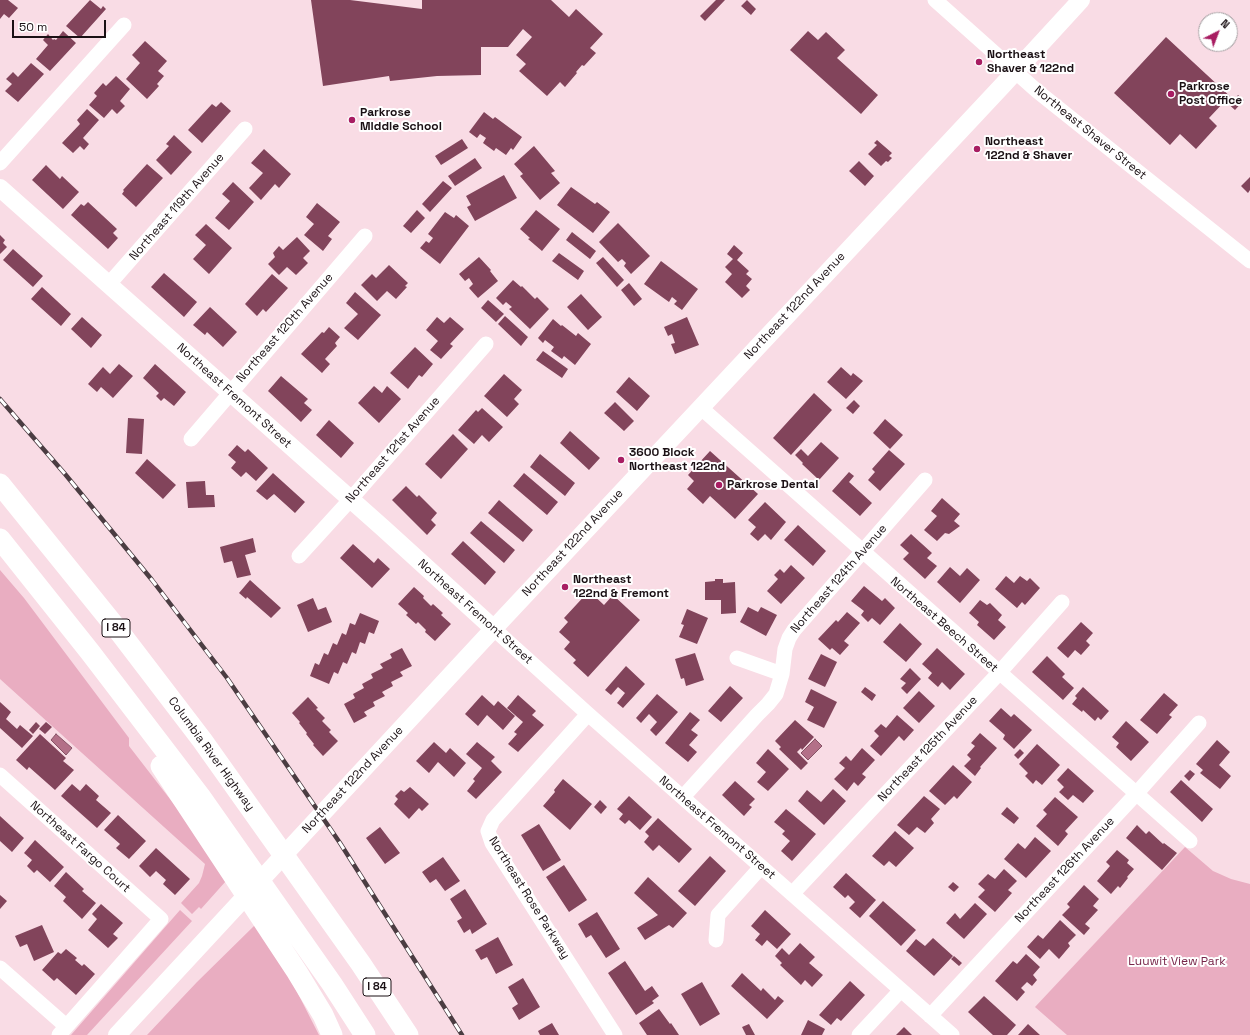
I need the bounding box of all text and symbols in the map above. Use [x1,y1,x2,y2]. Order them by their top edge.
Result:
scale bar [14,12,108,38]
north arrow [1198,12,1238,52]
text: N [1218,16,1233,31]
text: 50 m [19,19,47,35]
place label: Northeast Shaver & 122nd [987,48,1074,76]
marker: Northeast Shaver & 122nd [974,57,984,67]
place label: Parkrose Post Office [1179,80,1242,108]
street label: Northeast Shaver Street [1031,83,1149,183]
marker: Parkrose Post Office [1166,89,1176,99]
place label: Parkrose Middle School [360,106,442,134]
marker: Parkrose Middle School [347,115,357,125]
place label: Northeast 122nd & Shaver [985,135,1072,163]
marker: Northeast 122nd & Shaver [972,144,982,154]
street label: Northeast 119th Avenue [127,150,227,264]
street label: Northeast 122nd Avenue [741,249,849,363]
street label: Northeast 120th Avenue [234,271,336,385]
street label: Northeast Fremont Street [174,341,294,451]
street label: Northeast 121st Avenue [343,394,443,506]
place label: 3600 Block Northeast 122nd [629,446,725,474]
marker: 3600 Block Northeast 122nd [616,455,626,465]
place label: Parkrose Dental [727,478,818,492]
marker: Parkrose Dental [714,480,724,490]
street label: Northeast 122nd Avenue [519,486,627,600]
street label: Northeast 124th Avenue [788,522,890,636]
street label: Northeast Fremont Street [415,557,535,667]
place label: Northeast 122nd & Fremont [573,573,669,601]
street label: Northeast Beech Street [887,574,1001,676]
marker: Northeast 122nd & Fremont [560,582,570,592]
road number: I 84 [102,619,130,637]
street label: Northeast 125th Avenue [875,693,981,805]
street label: Columbia River Highway [165,694,257,814]
street label: Northeast 122nd Avenue [299,723,407,837]
street label: Northeast Fremont Street [656,773,778,883]
street label: Northeast Fargo Court [27,798,133,896]
street label: Northeast 126th Avenue [1012,814,1118,926]
street label: Northeast Rose Parkway [485,834,573,962]
park label: Luuwit View Park [1128,955,1226,969]
road number: I 84 [363,978,391,996]

